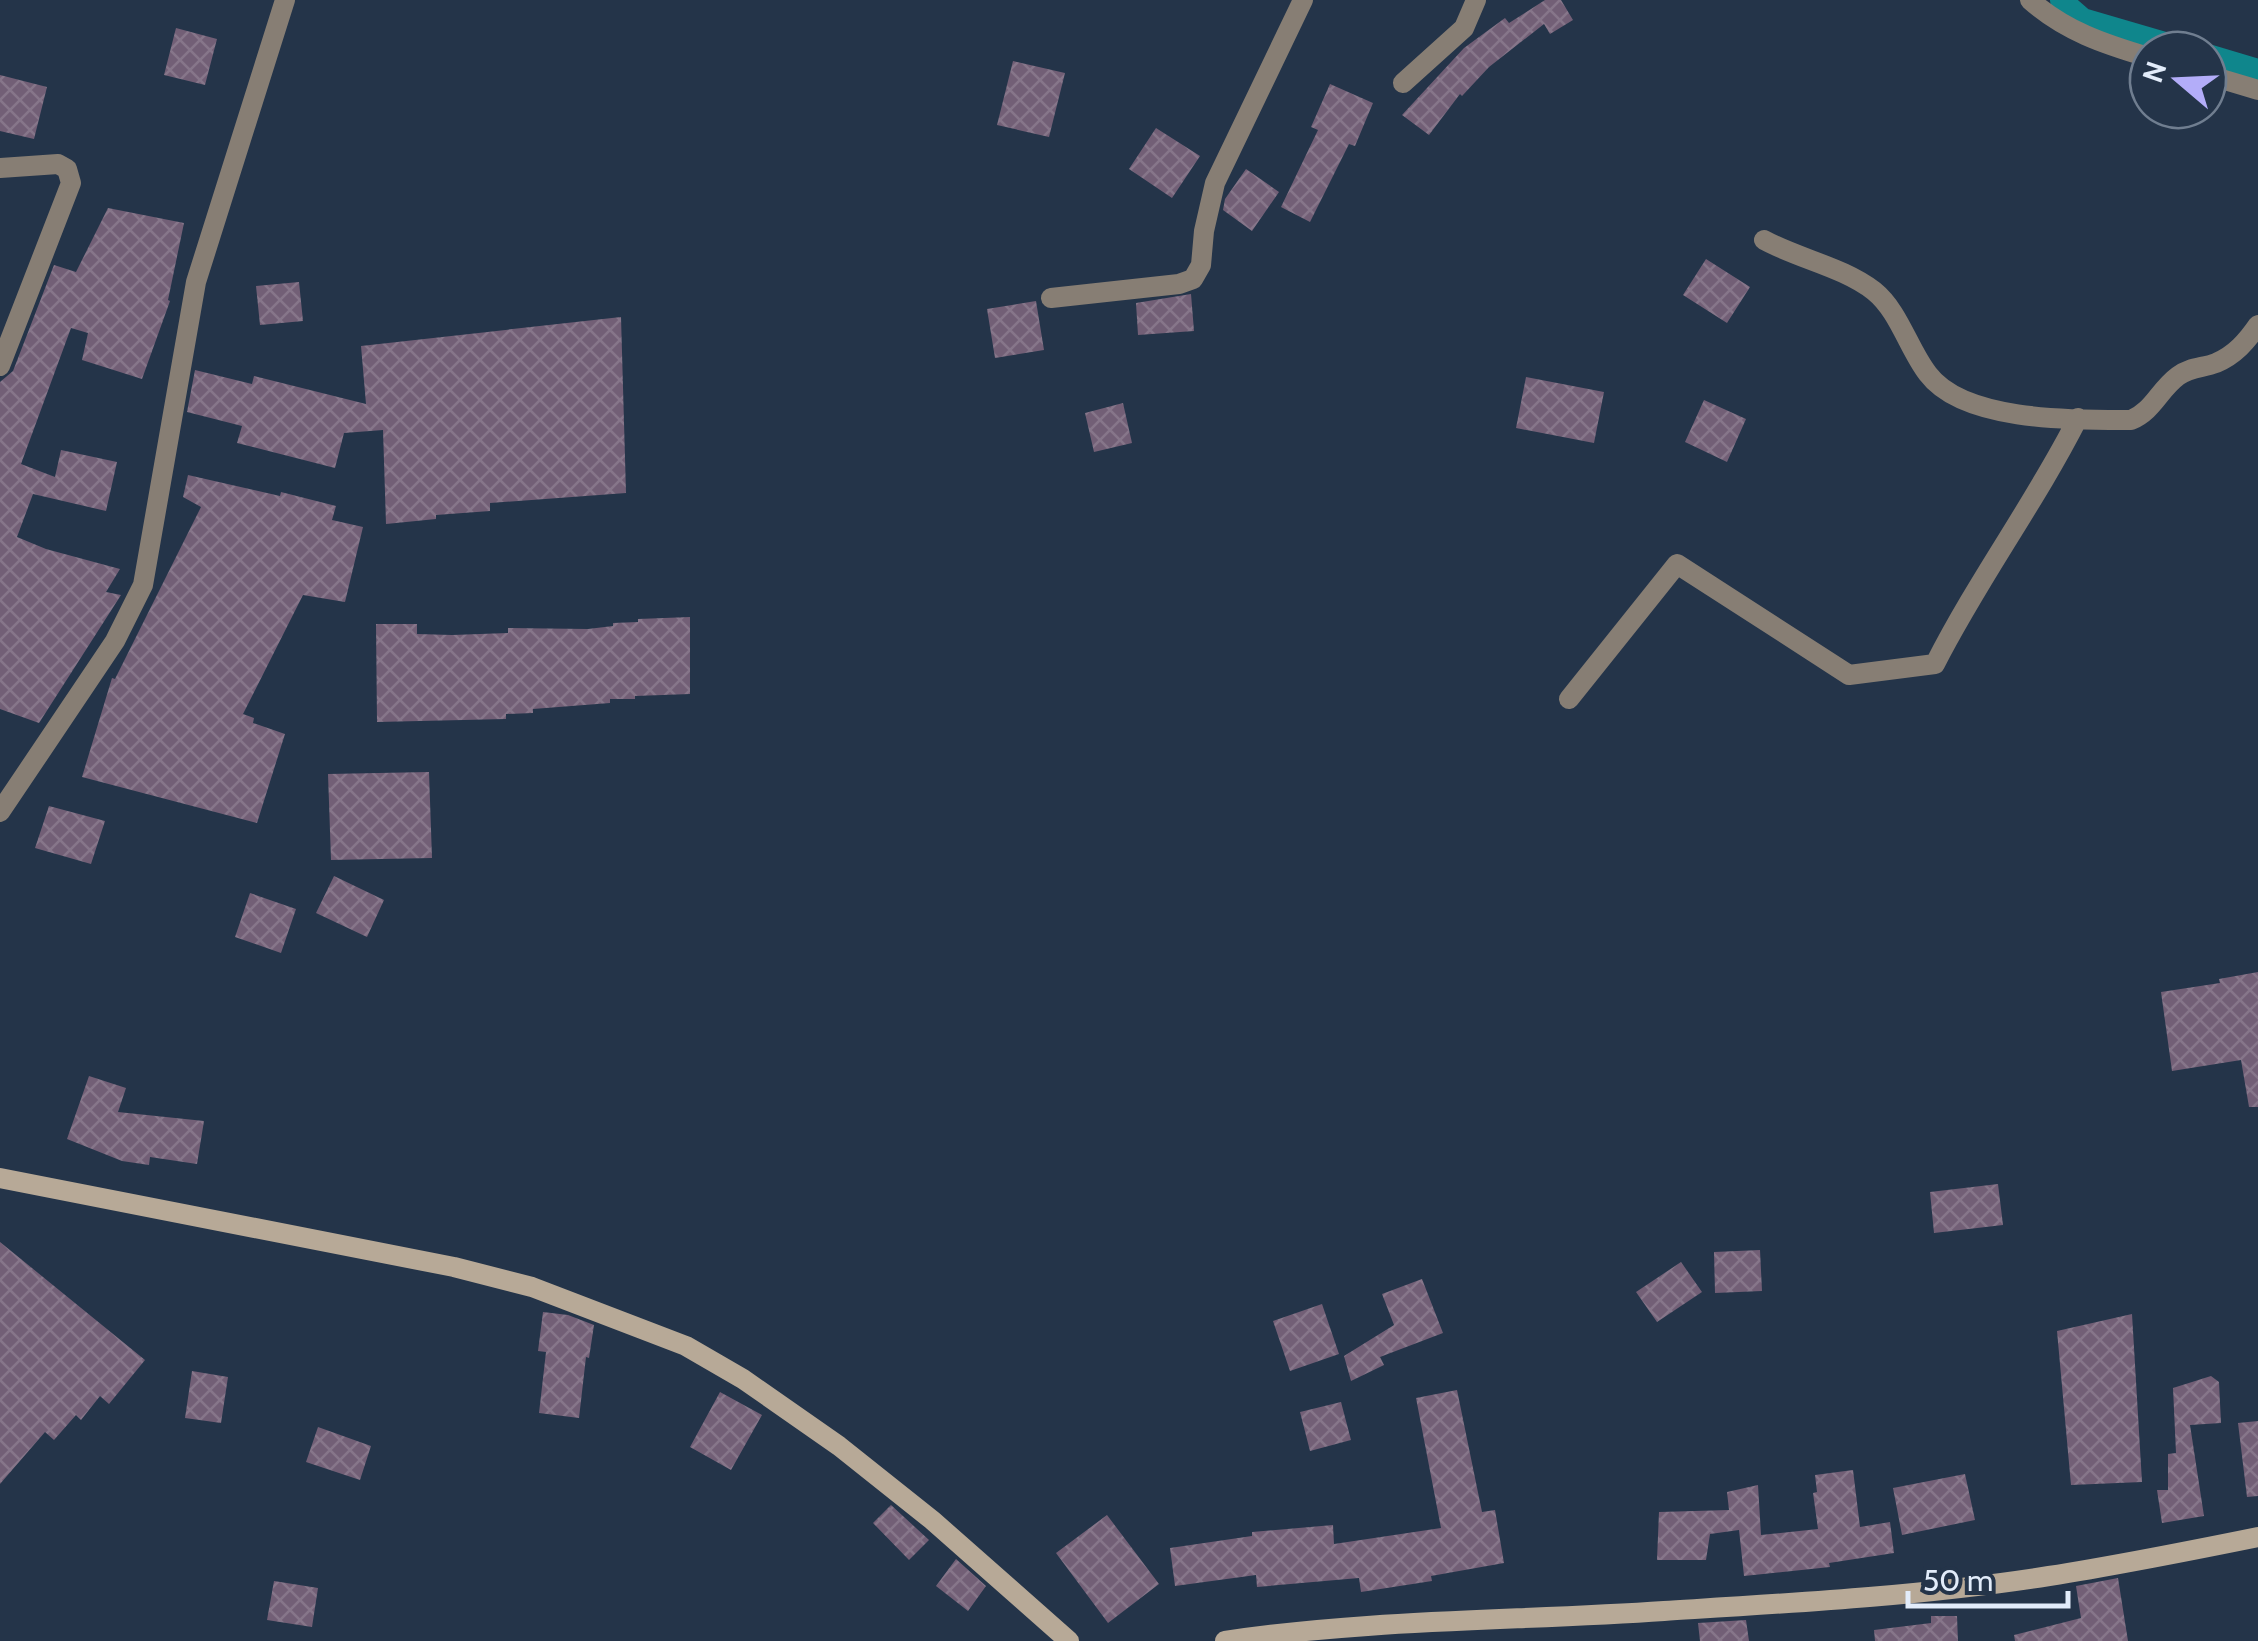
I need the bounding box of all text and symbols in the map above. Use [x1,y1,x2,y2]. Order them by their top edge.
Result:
north arrow [2128,30,2228,130]
text: N [2135,57,2174,87]
scale bar [1908,1546,2068,1608]
text: 50 m [1923,1562,1993,1599]

